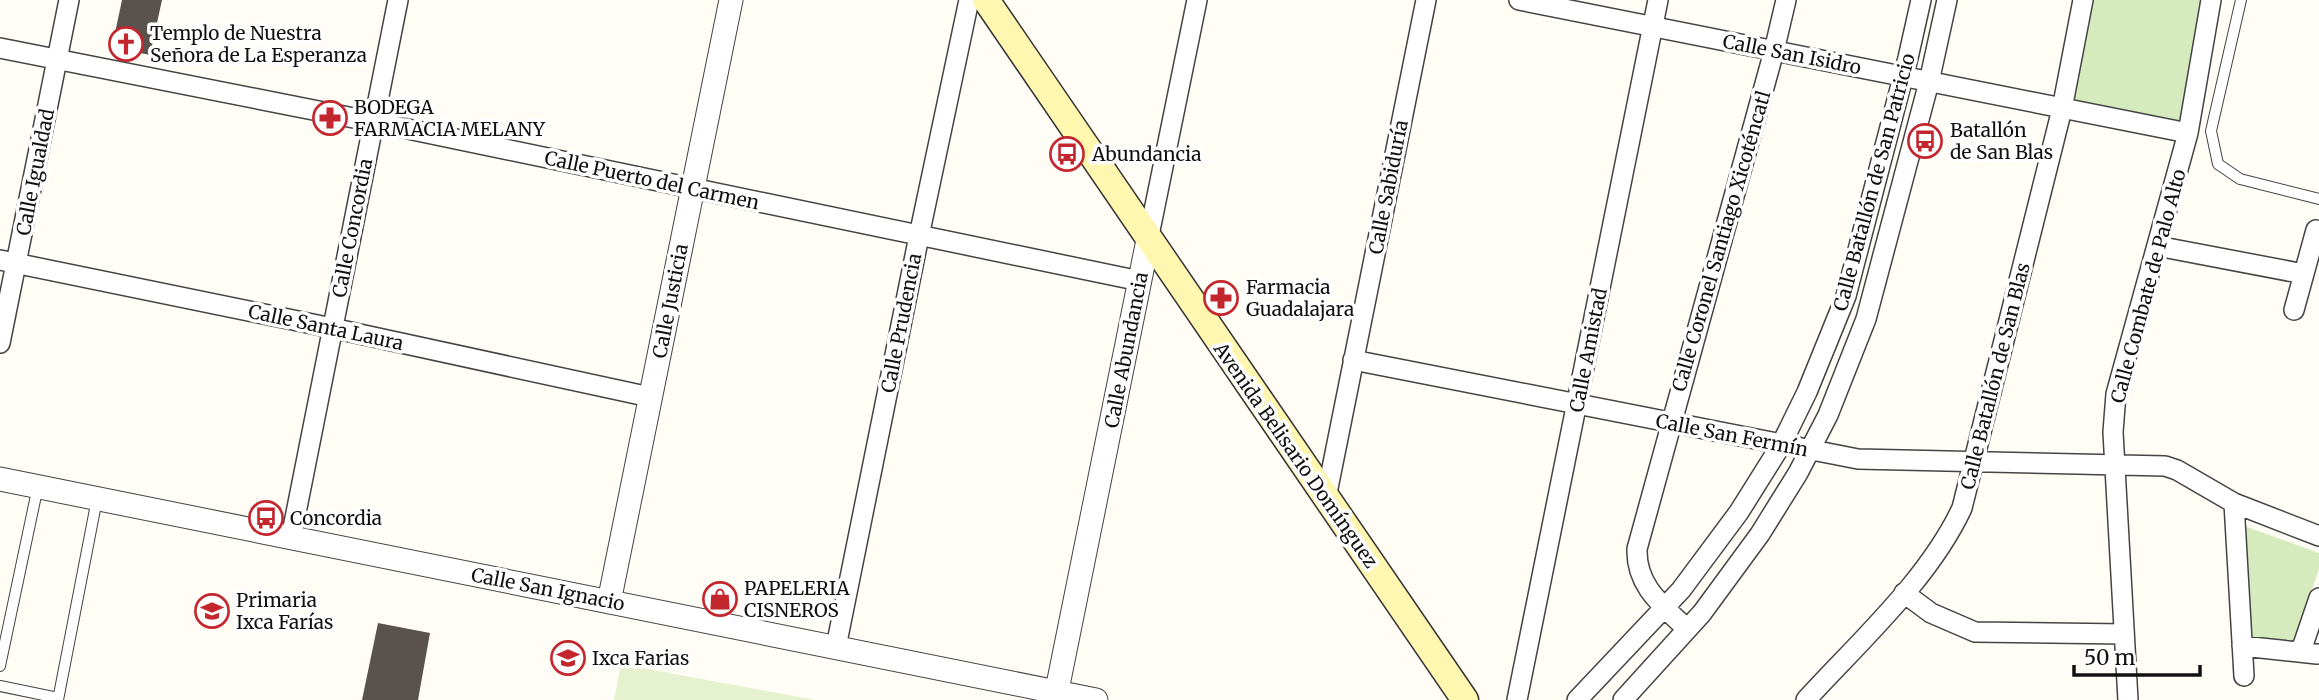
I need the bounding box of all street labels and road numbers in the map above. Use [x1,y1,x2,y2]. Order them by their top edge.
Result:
street label: Calle San Isidro [1721,29,1863,79]
street label: Calle Batallón de San Patricio [1828,51,1920,313]
street label: Calle Coronel Santiago Xicoténcatl [1667,88,1776,394]
street label: Calle Igualdad [11,107,59,237]
street label: Calle Sabiduría [1363,118,1413,256]
street label: Calle Puerto del Carmen [543,146,762,215]
street label: Calle Concordia [327,156,377,300]
street label: Calle Combate de Palo Alto [2105,166,2191,406]
street label: Calle Justicia [647,242,693,360]
street label: Calle Prudencia [876,251,926,395]
street label: Calle Batallón de San Blas [1955,260,2035,492]
street label: Calle Abundancia [1099,270,1153,430]
street label: Calle Amistad [1564,286,1612,414]
street label: Calle Santa Laura [246,299,406,355]
street label: Avenida Belisario Domínguez [1208,337,1383,572]
street label: Calle San Fermín [1654,408,1811,462]
street label: Calle San Ignacio [469,562,627,616]

